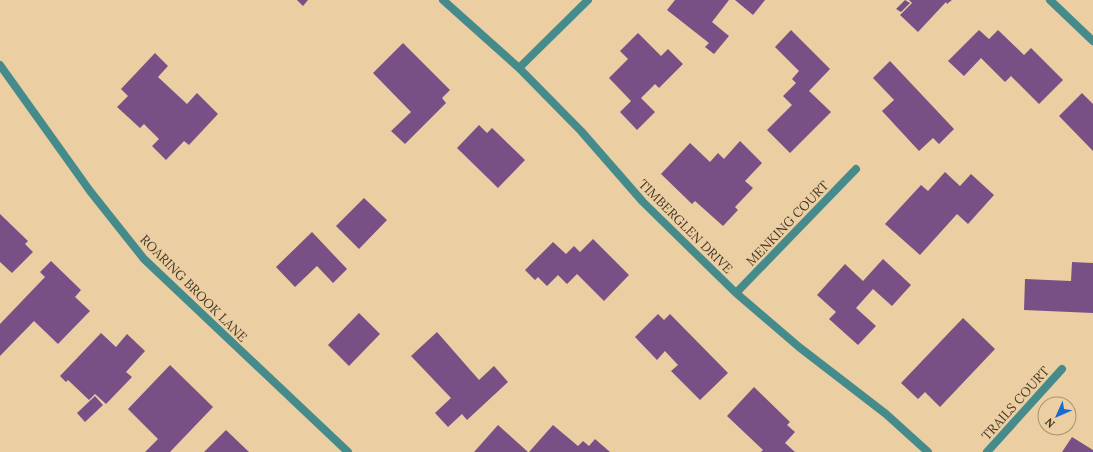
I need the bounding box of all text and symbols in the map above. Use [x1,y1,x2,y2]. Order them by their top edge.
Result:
street label: TIMBERGLEN DRIVE [635,176,736,277]
street label: MENKING COURT [742,177,833,270]
street label: ROARING BROOK LANE [136,231,251,346]
street label: TRAILS COURT [978,362,1053,444]
north arrow [1037,396,1077,436]
text: N [1042,415,1058,431]

